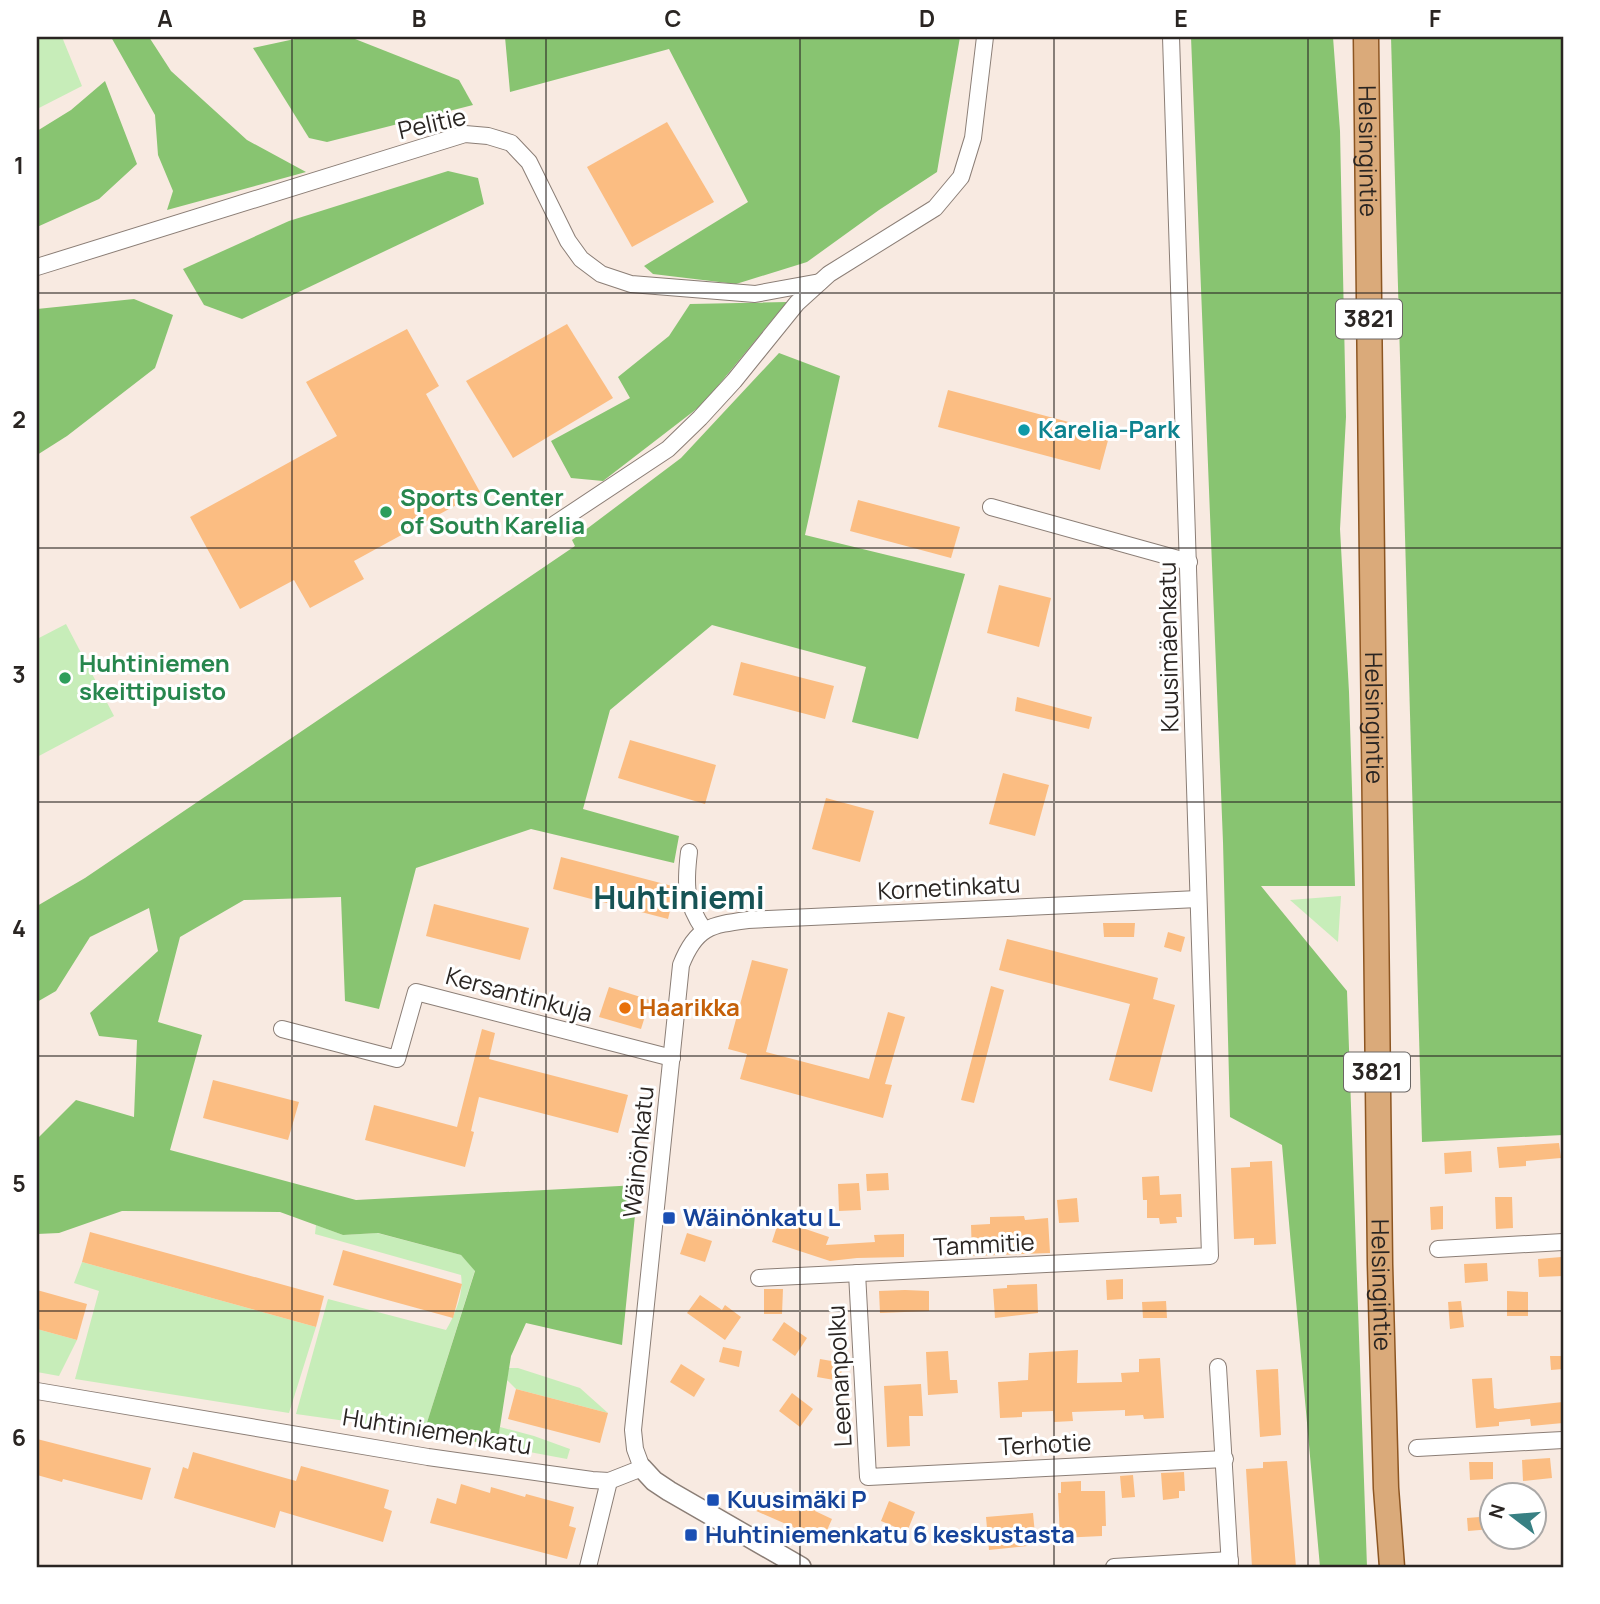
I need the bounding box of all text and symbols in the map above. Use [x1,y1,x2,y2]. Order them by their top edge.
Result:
text: A [157,2,173,34]
text: B [412,2,426,34]
text: C [665,2,682,34]
text: D [919,2,935,34]
text: E [1174,2,1188,34]
text: F [1429,2,1441,34]
street label: Helsingintie [1352,85,1386,217]
street label: Pelitie [394,99,469,146]
text: 1 [14,149,24,181]
road number: 3821 [1336,300,1402,338]
text: 2 [12,403,26,435]
place label: Karelia-Park [1038,412,1181,445]
marker: Karelia-Park [1016,422,1032,438]
place label: Sports Center of South Karelia [400,480,585,541]
marker: Sports Center of South Karelia [378,504,394,520]
street label: Kuusimäenkatu [1150,561,1185,733]
place label: Huhtiniemen skeittipuisto [79,646,230,707]
street label: Helsingintie [1358,652,1393,784]
text: 3 [12,658,26,690]
marker: Huhtiniemen skeittipuisto [57,670,73,686]
street label: Kornetinkatu [877,866,1021,907]
district label: Huhtiniemi [593,875,765,919]
text: 4 [12,912,26,944]
street label: Kersantinkuja [442,958,596,1029]
place label: Haarikka [639,990,740,1023]
marker: Haarikka [617,1000,633,1016]
road number: 3821 [1344,1052,1410,1092]
street label: Wäinönkatu [614,1084,661,1219]
text: 5 [12,1167,26,1199]
place label: Wäinönkatu L [683,1200,840,1233]
marker: Wäinönkatu L [661,1210,677,1226]
street label: Helsingintie [1364,1219,1400,1351]
street label: Tammitie [932,1224,1035,1263]
street label: Leenanpolku [818,1304,859,1448]
street label: Huhtiniemenkatu [340,1399,534,1462]
text: 6 [12,1421,26,1453]
street label: Terhotie [998,1425,1092,1462]
place label: Kuusimäki P [727,1482,867,1515]
north arrow [1478,1482,1548,1552]
marker: Kuusimäki P [705,1492,721,1508]
text: N [1482,1501,1511,1521]
place label: Huhtiniemenkatu 6 keskustasta [705,1517,1075,1550]
marker: Huhtiniemenkatu 6 keskustasta [683,1527,699,1543]

